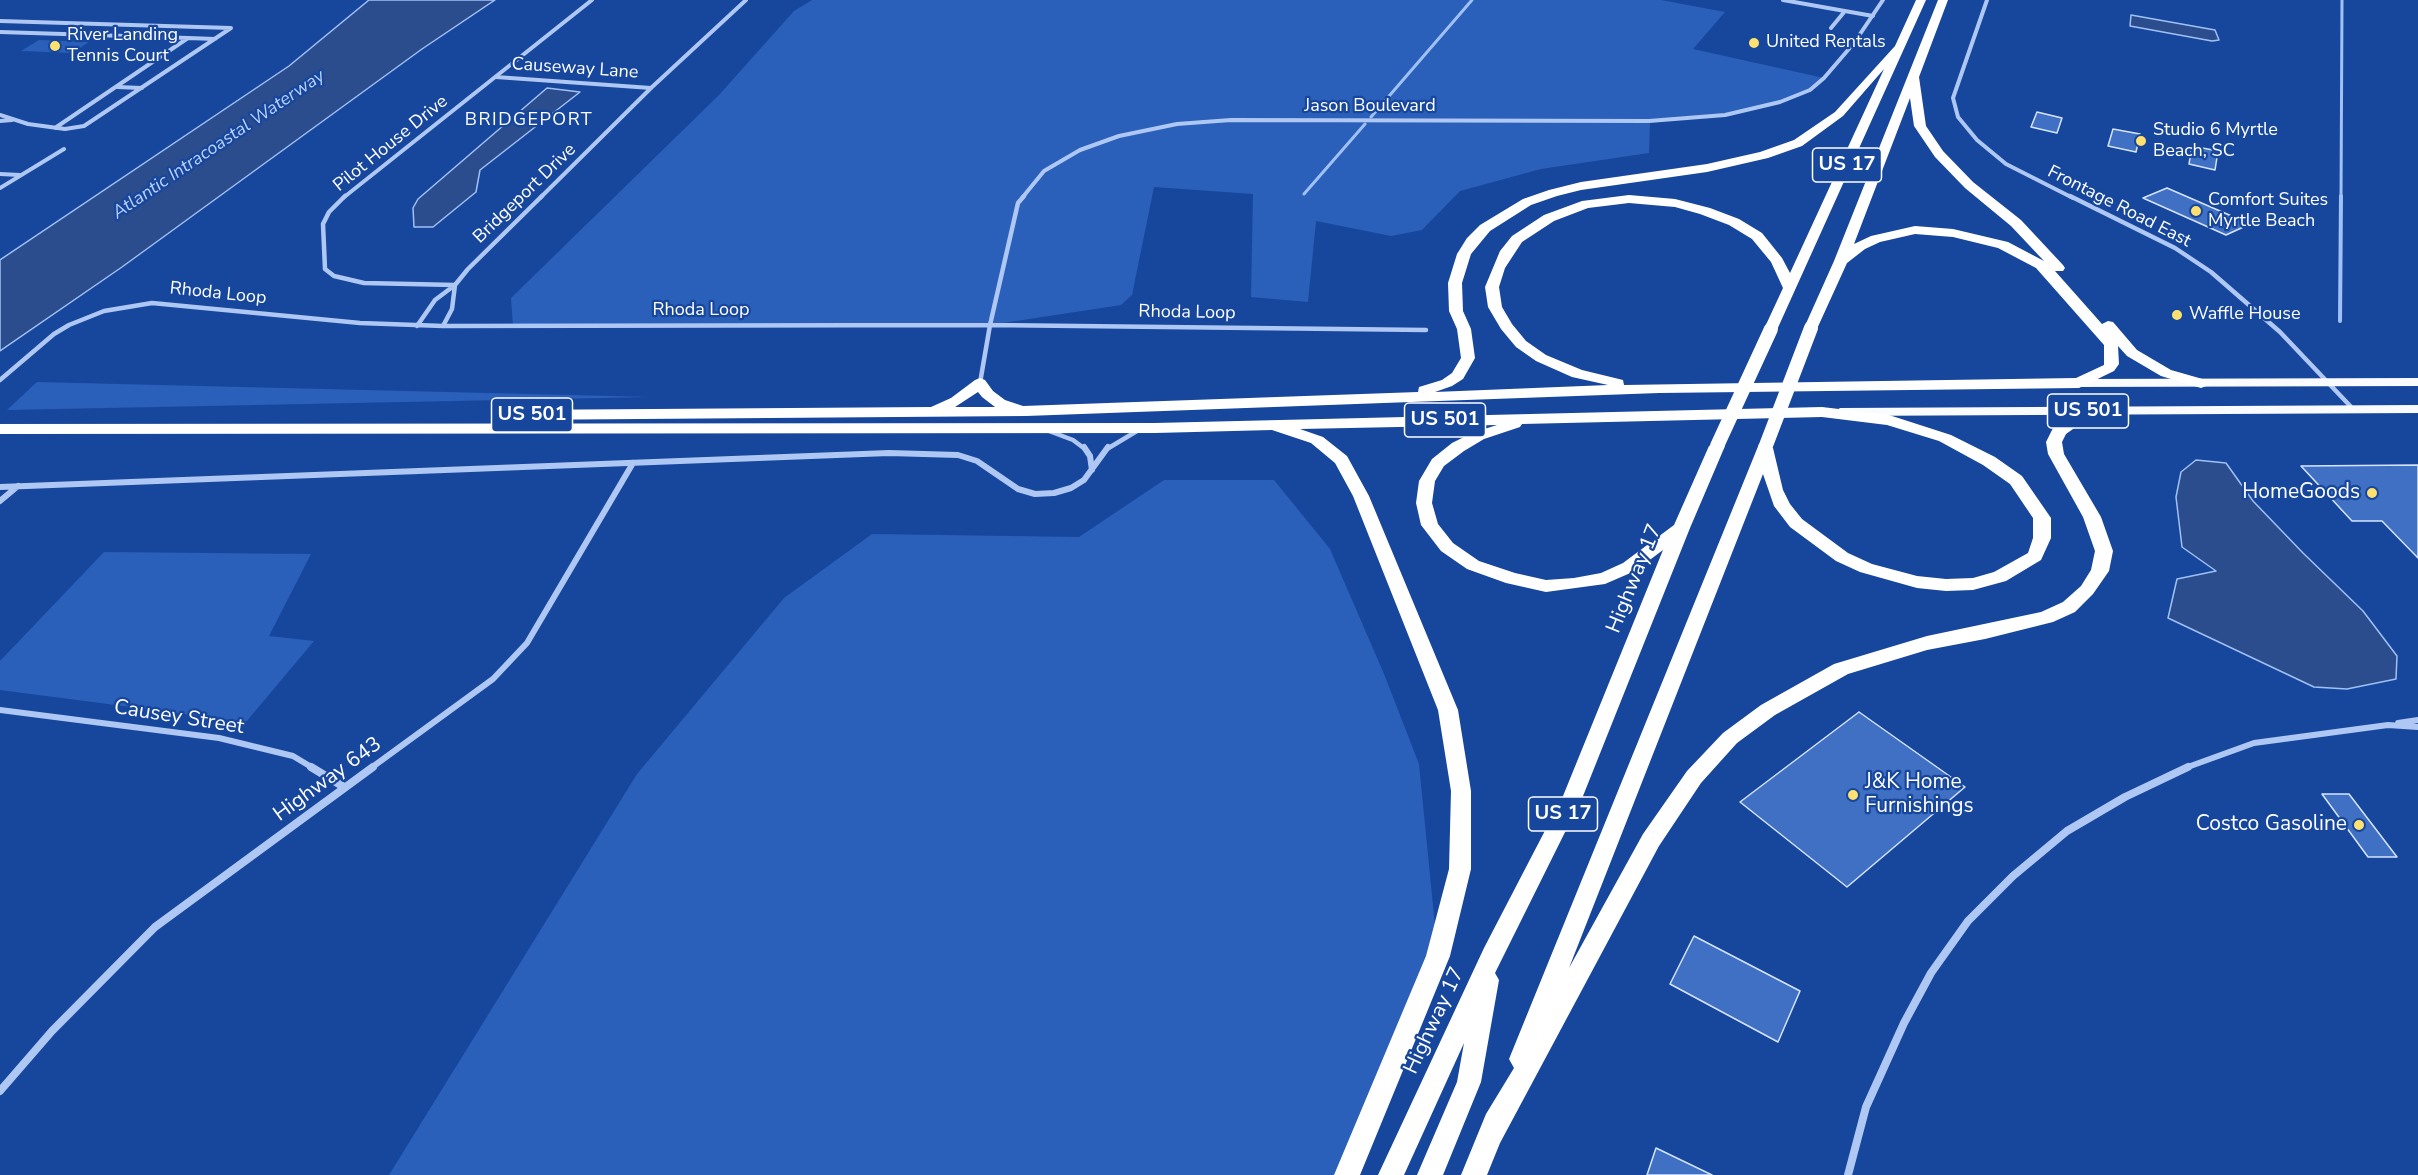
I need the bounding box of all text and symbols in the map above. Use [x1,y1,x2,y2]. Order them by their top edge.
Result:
place label: River Landing Tennis Court [67,25,178,68]
place label: United Rentals [1766,32,1886,54]
marker: United Rentals [1747,36,1761,50]
marker: River Landing Tennis Court [48,39,62,53]
street label: Causeway Lane [511,54,639,84]
water label: Atlantic Intracoastal Waterway [109,66,329,224]
street label: Pilot House Drive [329,91,453,197]
street label: Jason Boulevard [1304,96,1436,118]
district label: BRIDGEPORT [465,110,593,132]
place label: Studio 6 Myrtle Beach, SC [2153,120,2278,162]
marker: Studio 6 Myrtle Beach, SC [2134,134,2148,148]
street label: Bridgeport Drive [469,140,581,248]
road number: US 17 [1812,148,1882,182]
street label: Frontage Road East [2044,161,2194,253]
place label: Comfort Suites Myrtle Beach [2208,190,2328,232]
marker: Comfort Suites Myrtle Beach [2189,204,2203,218]
street label: Rhoda Loop [169,278,267,310]
street label: Rhoda Loop [652,300,750,322]
street label: Rhoda Loop [1138,301,1236,325]
place label: Waffle House [2189,304,2301,326]
marker: Waffle House [2170,308,2184,322]
road number: US 501 [2048,394,2128,428]
road number: US 501 [492,398,572,432]
road number: US 501 [1404,403,1486,437]
place label: HomeGoods [2242,480,2360,506]
marker: HomeGoods [2365,486,2379,500]
street label: Highway 17 [1602,521,1668,637]
street label: Causey Street [112,695,246,741]
street label: Highway 643 [269,732,387,828]
place label: J&K Home Furnishings [1865,770,1974,820]
marker: J&K Home Furnishings [1846,788,1860,802]
road number: US 17 [1528,797,1598,831]
place label: Costco Gasoline [2196,812,2347,838]
marker: Costco Gasoline [2352,818,2366,832]
street label: Highway 17 [1399,964,1471,1078]

